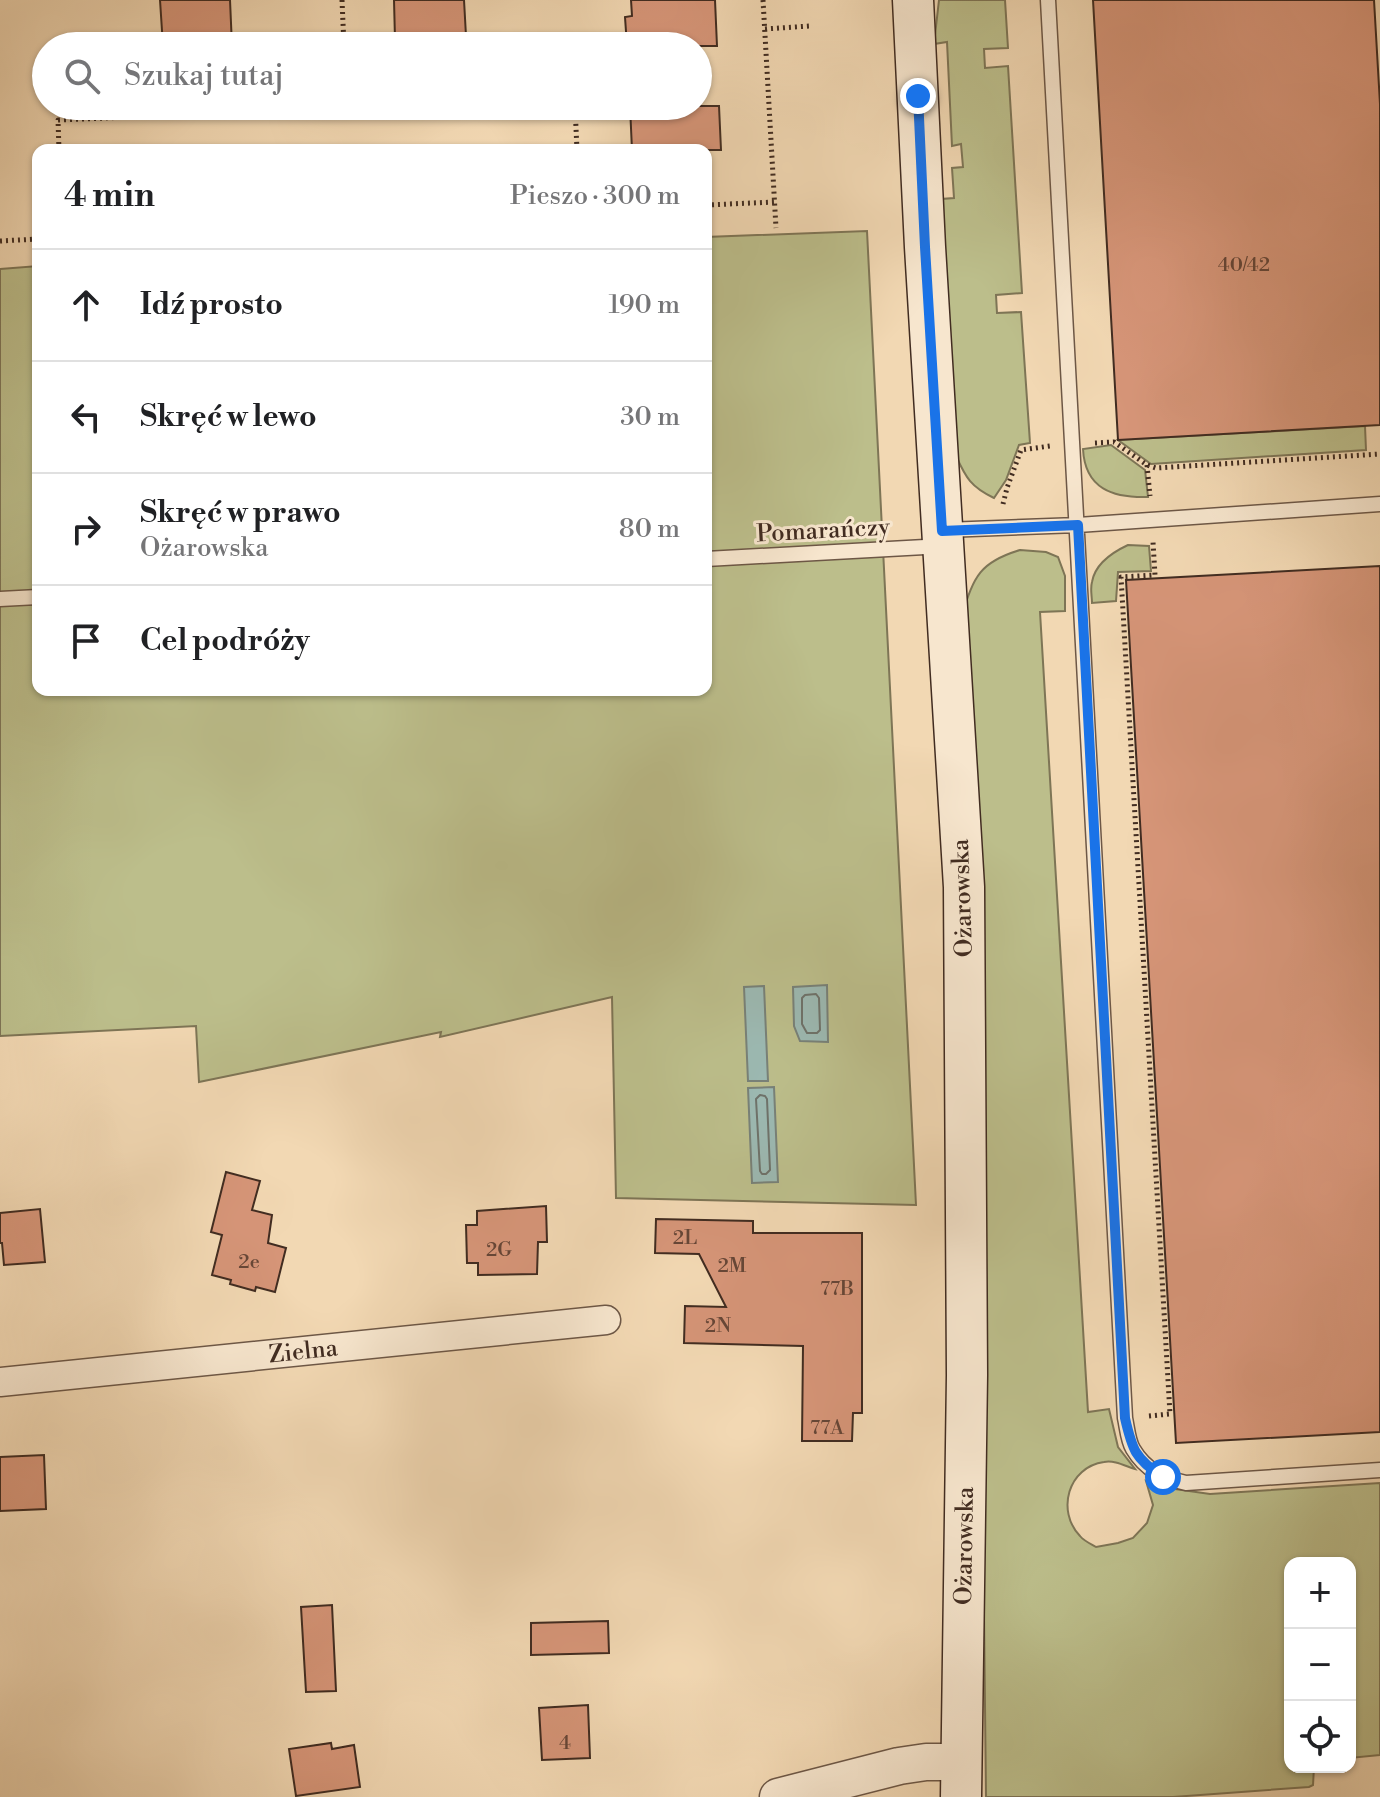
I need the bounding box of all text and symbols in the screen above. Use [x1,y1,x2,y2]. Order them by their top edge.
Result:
search box [32,32,712,120]
icon: search [60,54,104,98]
text: Szukaj tutaj [124,57,284,95]
route end [900,78,936,114]
text: 4 min [64,175,155,217]
text: Pieszo · 300 m [510,180,680,212]
house number: 40/42 [1218,253,1270,278]
icon: ahead [64,283,108,327]
text: Idź prosto [140,286,283,324]
text: 190 m [609,289,680,321]
icon: left [64,395,108,439]
text: Skręć w lewo [140,398,317,436]
text: 30 m [620,401,680,433]
text: Skręć w prawo [140,494,341,532]
icon: right [64,507,108,551]
text: 80 m [619,513,680,545]
street label: Pomarańczy [756,513,891,549]
text: Ożarowska [140,532,268,564]
icon: arrive [64,619,108,663]
text: Cel podróży [140,622,310,660]
street label: Ożarowska [946,837,980,958]
house number: 2L [673,1226,697,1251]
house number: 2G [486,1238,512,1263]
house number: 2e [238,1250,260,1275]
house number: 2M [717,1254,747,1279]
house number: 77B [820,1277,854,1302]
house number: 2N [705,1314,731,1339]
street label: Zielna [267,1333,340,1371]
house number: 77A [810,1416,845,1441]
route start [1145,1459,1181,1495]
street label: Ożarowska [949,1486,981,1605]
map controls [1284,1557,1356,1773]
button: + [1284,1557,1356,1629]
button: − [1284,1629,1356,1701]
button: locate [1284,1701,1356,1773]
house number: 4 [559,1731,571,1756]

